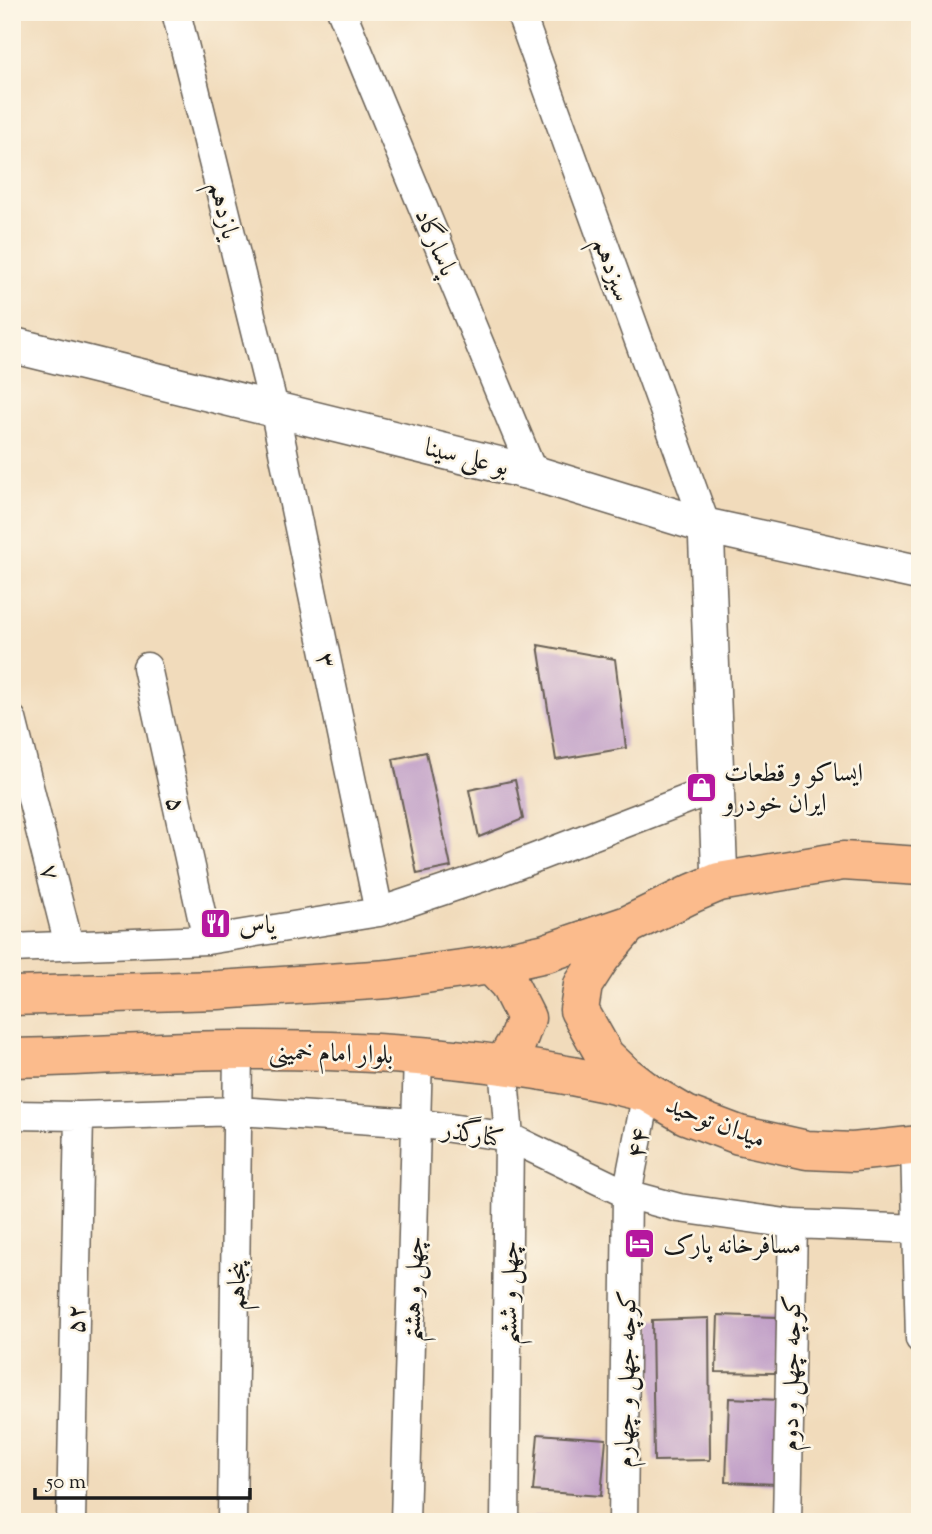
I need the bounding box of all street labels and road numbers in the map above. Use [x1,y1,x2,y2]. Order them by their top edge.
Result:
street label: یازدهم [194,178,248,246]
street label: پاسارگاد [404,204,466,283]
street label: سیزدهم [578,232,639,309]
street label: بو علی سینا [420,430,513,487]
street label: ۳ [305,649,344,672]
street label: ۵ [155,793,194,816]
street label: ۷ [29,861,68,884]
street label: بلوار امام خمینی [268,1034,394,1077]
street label: میدان توحید [660,1087,770,1159]
street label: کنارگذر [436,1109,507,1159]
street label: ۴۴ [618,1125,661,1162]
street label: چهل و هشتم [394,1235,440,1343]
street label: چهل و ششم [491,1240,535,1346]
street label: پنجاهم [220,1259,261,1311]
street label: کوچه جهل و چهارم [607,1290,650,1468]
street label: کوچه چهل و دوم [773,1294,814,1452]
street label: ۵۲ [59,1304,96,1335]

